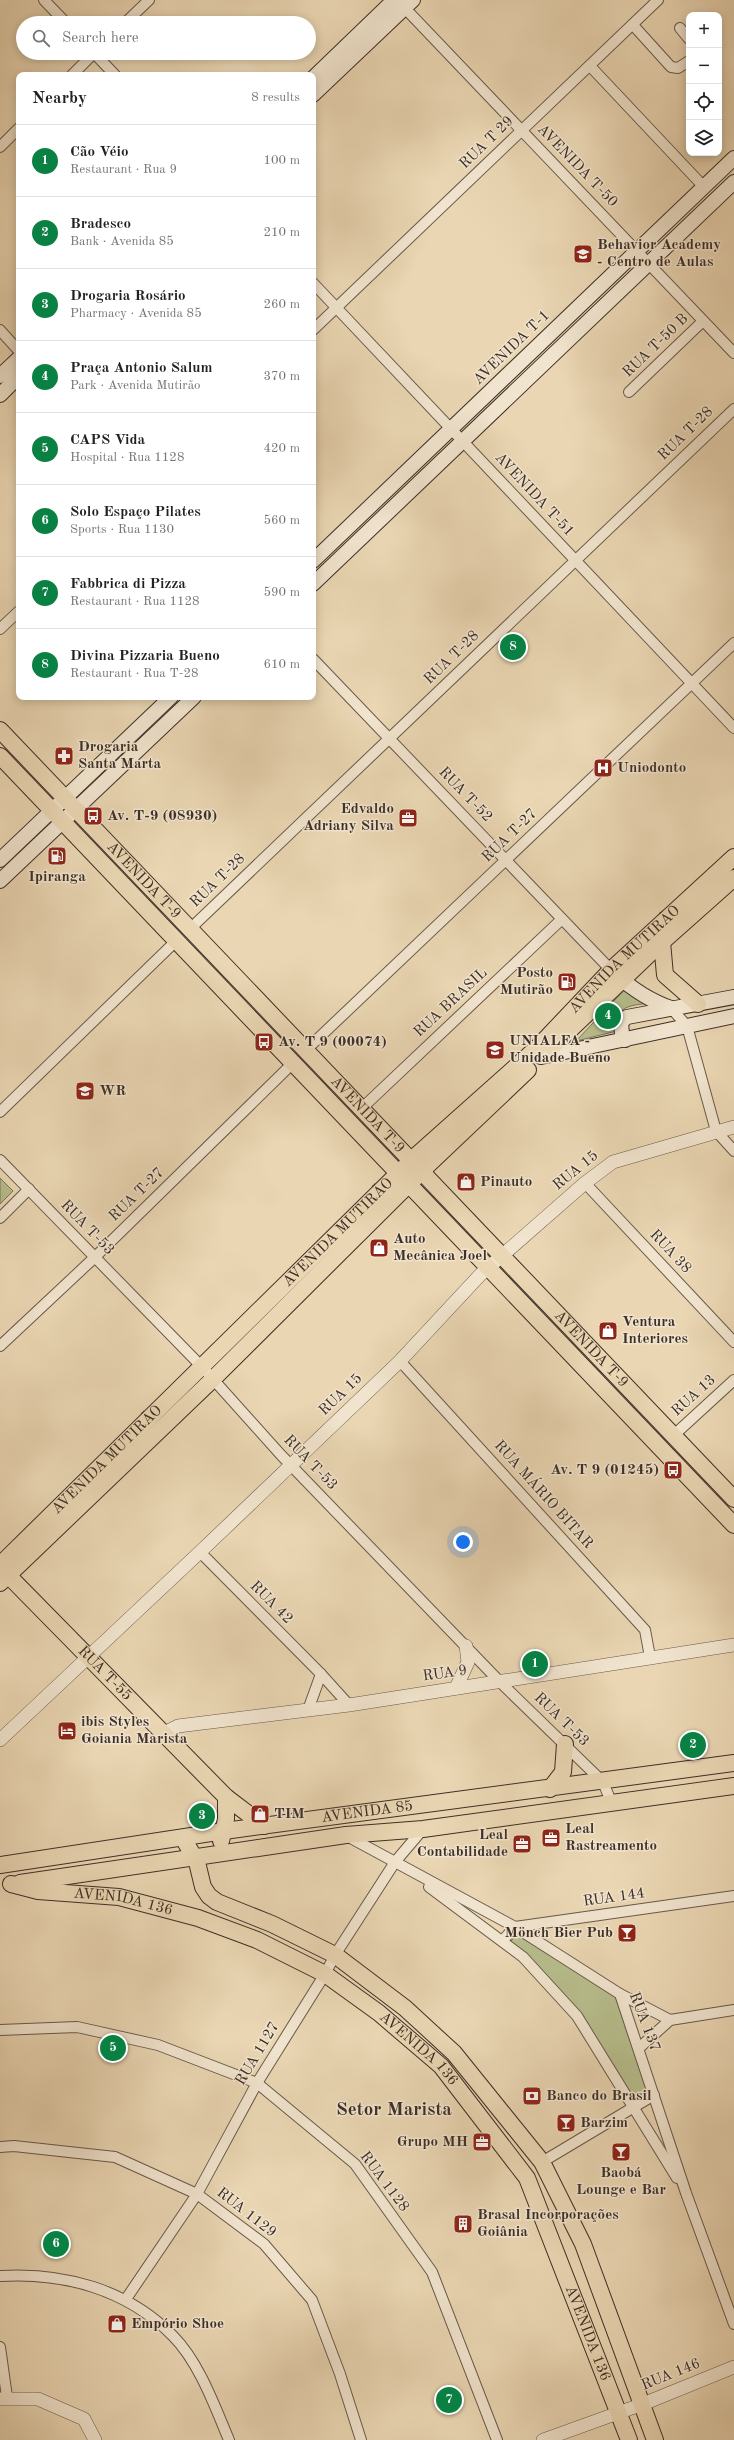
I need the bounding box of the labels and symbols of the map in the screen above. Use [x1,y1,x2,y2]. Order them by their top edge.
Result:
street label: RUA T 29 [457,114,517,172]
street label: AVENIDA T-50 [534,122,620,210]
place label: Behavior Academy - Centro de Aulas [597,238,721,270]
school or university icon: Behavior Academy - Centro de Aulas [572,243,594,265]
street label: AVENIDA T-1 [471,308,553,388]
street label: RUA T-50 B [620,311,692,381]
street label: RUA T-28 [656,404,716,464]
street label: AVENIDA T-51 [492,450,576,540]
street label: RUA T-28 [422,628,482,688]
pin: 8 [500,632,526,662]
place label: Drogaria Santa Marta [78,740,161,772]
pharmacy icon: Drogaria Santa Marta [53,745,75,767]
hospital icon: Uniodonto [592,757,614,779]
place label: Uniodonto [617,761,686,776]
street label: RUA T-52 [435,765,495,825]
place label: Edvaldo Adriany Silva [303,802,394,834]
bus stop icon: Av. T-9 (08930) [82,805,104,827]
street label: RUA T-27 [480,806,540,866]
office icon: Edvaldo Adriany Silva [397,807,419,829]
place label: Av. T-9 (08930) [107,809,217,824]
street label: AVENIDA T-9 [104,839,184,922]
fuel station icon: Ipiranga [46,845,68,867]
street label: RUA T-28 [188,851,248,911]
place label: Ipiranga [28,870,86,885]
street label: AVENIDA MUTIRÃO [566,903,683,1017]
street label: RUA BRASIL [412,965,490,1041]
place label: Posto Mutirão [500,966,553,998]
fuel station icon: Posto Mutirão [556,971,578,993]
pin: 4 [595,1001,621,1031]
bus stop icon: Av. T 9 (00074) [253,1031,275,1053]
place label: UNIALFA - Unidade Bueno [509,1034,611,1066]
place label: Av. T 9 (00074) [278,1035,387,1050]
school or university icon: UNIALFA - Unidade Bueno [484,1039,506,1061]
street label: AVENIDA T-9 [327,1074,407,1156]
school or university icon: WR [74,1080,96,1102]
place label: WR [99,1084,126,1099]
street label: RUA 15 [550,1148,602,1194]
street label: RUA T-27 [107,1165,167,1225]
shop icon: Pinauto [455,1171,477,1193]
place label: Pinauto [480,1175,532,1190]
street label: AVENIDA MUTIRÃO [280,1176,396,1290]
street label: RUA T-53 [57,1198,117,1258]
street label: RUA 38 [646,1227,694,1277]
place label: Auto Mecânica Joel [393,1232,487,1264]
shop icon: Auto Mecânica Joel [368,1237,390,1259]
street label: AVENIDA T-9 [551,1308,631,1391]
place label: Ventura Interiores [622,1315,688,1347]
shop icon: Ventura Interiores [597,1320,619,1342]
street label: RUA 15 [317,1371,365,1419]
street label: RUA 13 [669,1373,719,1419]
street label: AVENIDA MUTIRÃO [49,1403,165,1517]
street label: RUA T-53 [280,1433,340,1493]
street label: RUA MÁRIO BITAR [491,1436,598,1552]
bus stop icon: Av. T 9 (01245) [662,1459,684,1481]
place label: Av. T 9 (01245) [550,1463,659,1478]
your location [453,1532,473,1552]
street label: RUA 42 [247,1579,295,1627]
street label: RUA T-55 [75,1643,135,1704]
pin: 1 [522,1649,548,1679]
street label: RUA 9 [422,1663,468,1685]
street label: RUA T-53 [531,1690,591,1750]
place label: ibis Styles Goiania Marista [81,1715,188,1747]
hotel icon: ibis Styles Goiania Marista [56,1720,78,1742]
pin: 2 [680,1730,706,1760]
street label: AVENIDA 85 [320,1798,414,1825]
pin: 3 [189,1801,215,1831]
shop icon: TIM [249,1803,271,1825]
place label: TIM [274,1807,305,1822]
place label: Leal Rastreamento [565,1822,657,1854]
office icon: Leal Rastreamento [540,1827,562,1849]
place label: Leal Contabilidade [417,1828,508,1860]
office icon: Leal Contabilidade [511,1833,533,1855]
street label: AVENIDA 136 [73,1886,174,1918]
street label: RUA 144 [582,1886,646,1910]
bar icon: Mönch Bier Pub [616,1922,638,1944]
place label: Mönch Bier Pub [505,1926,613,1941]
street label: RUA 137 [626,1990,662,2054]
street label: AVENIDA 136 [376,2009,461,2088]
street label: RUA 1127 [233,2020,283,2088]
pin: 5 [100,2033,126,2063]
bank icon: Banco do Brasil [521,2085,543,2107]
place label: Banco do Brasil [546,2089,652,2104]
district label: Setor Marista [336,2101,452,2120]
bar icon: Barzim [555,2112,577,2134]
place label: Barzim [580,2116,628,2131]
office icon: Grupo MH [471,2131,493,2153]
place label: Grupo MH [397,2135,468,2150]
bar icon: Baobá Lounge e Bar [610,2141,632,2163]
street label: RUA 1128 [357,2149,411,2215]
place label: Baobá Lounge e Bar [576,2166,666,2198]
street label: RUA 1129 [213,2185,279,2241]
place label: Brasal Incorporações Goiânia [477,2208,619,2240]
building icon: Brasal Incorporações Goiânia [452,2213,474,2235]
pin: 6 [43,2229,69,2259]
street label: AVENIDA 136 [562,2284,613,2383]
shop icon: Empório Shoe [106,2313,128,2335]
place label: Empório Shoe [131,2317,224,2332]
street label: RUA 146 [639,2356,703,2394]
pin: 7 [436,2385,462,2415]

